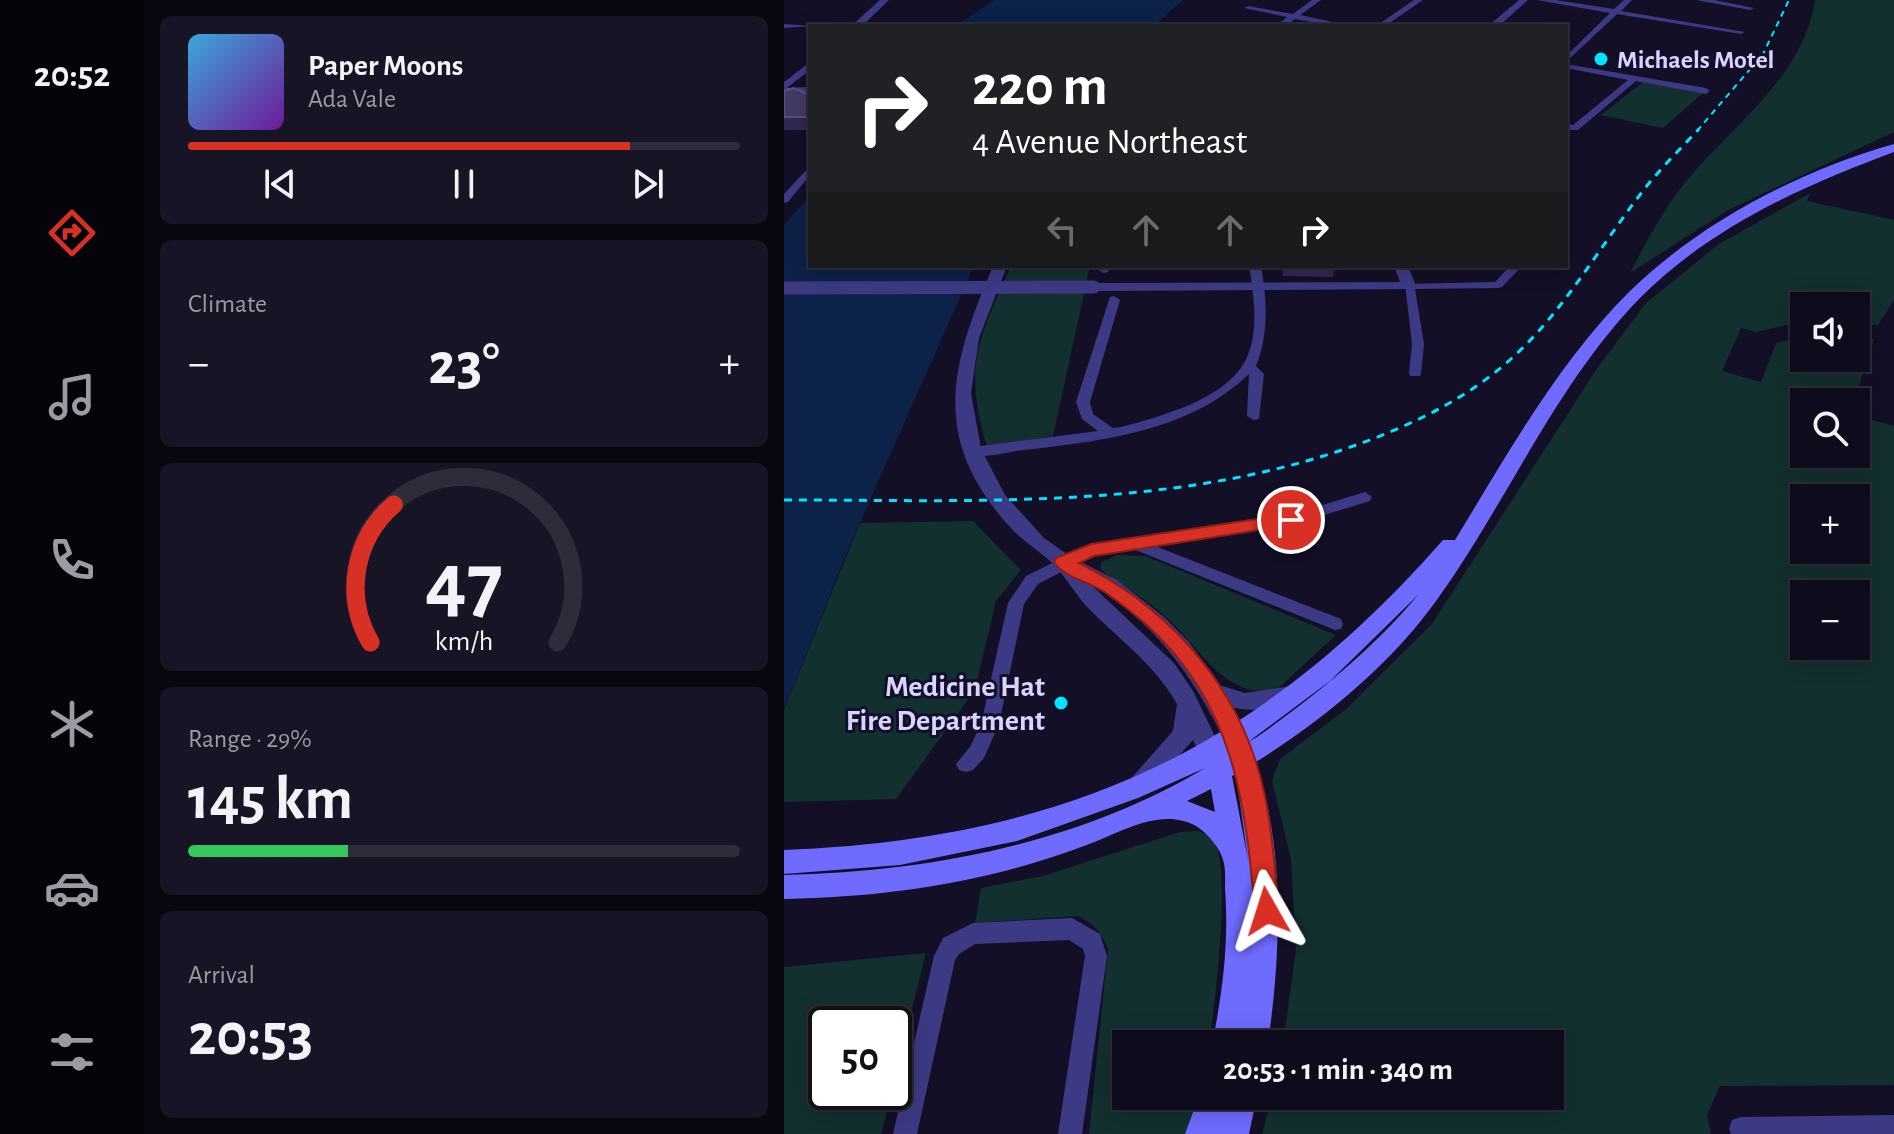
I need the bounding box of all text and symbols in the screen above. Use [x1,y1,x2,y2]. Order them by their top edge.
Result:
place label: Michaels Motel [1617,47,1774,73]
marker: Michaels Motel [1592,50,1610,68]
text: Paper Moons [308,51,463,81]
icon: right [840,56,944,160]
text: 20:52 [34,57,110,93]
text: 220 m [972,59,1108,115]
text: Ada Vale [308,86,396,112]
text: 4 Avenue Northeast [972,124,1247,160]
icon: previous [258,162,302,206]
icon: pause [442,162,486,206]
icon: next [626,162,670,206]
icon: directions [44,205,100,261]
icon: left [1040,208,1084,252]
icon: ahead [1124,208,1168,252]
icon: ahead [1208,208,1252,252]
icon: right [1292,208,1336,252]
text: Climate [188,291,267,317]
map controls [1790,292,1870,660]
button: sound [1790,292,1870,372]
text: 23° [428,335,500,395]
text: − [188,342,209,386]
text: + [719,342,740,386]
icon: music [44,369,100,425]
button: search [1790,388,1870,468]
button: + [1790,484,1870,564]
pin [1257,486,1325,554]
icon: arrive [1269,498,1313,542]
icon: phone [44,532,100,588]
text: 47 [425,542,503,626]
button: − [1790,580,1870,660]
text: km/h [435,627,493,656]
place label: Medicine Hat Fire Department [846,672,1045,736]
marker: Medicine Hat Fire Department [1052,694,1070,712]
icon: climate [44,696,100,752]
text: Range · 29% [188,726,312,752]
text: 145 km [188,770,353,830]
icon: car [44,860,100,916]
position arrow [1225,869,1309,953]
text: Arrival [188,962,255,988]
text: 20:53 [188,1006,313,1066]
speed limit sign: 50 [808,1006,912,1110]
icon: filters [44,1024,100,1080]
text: 20:53 · 1 min · 340 m [1223,1055,1453,1085]

